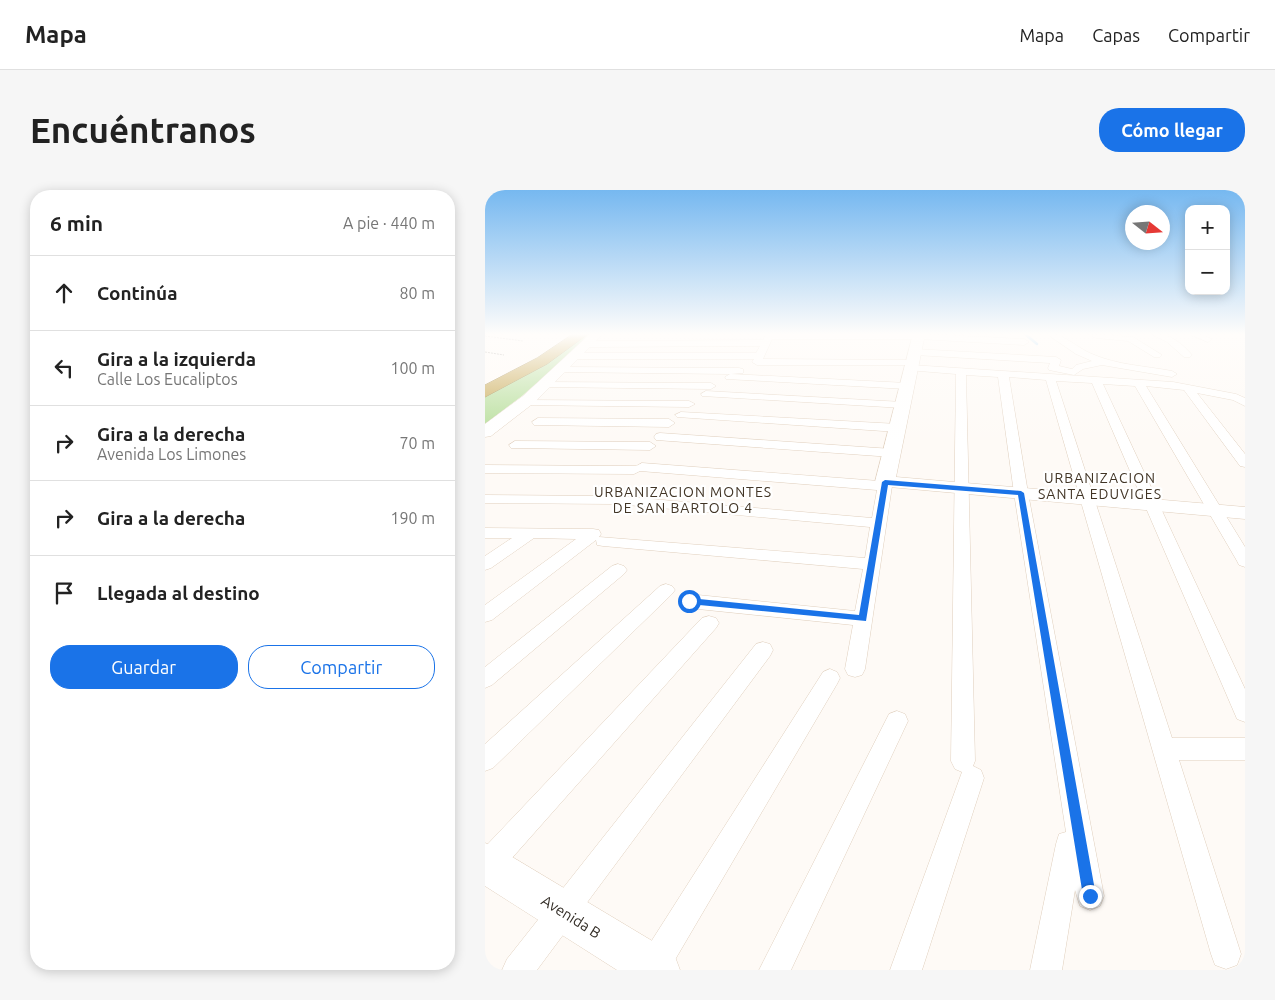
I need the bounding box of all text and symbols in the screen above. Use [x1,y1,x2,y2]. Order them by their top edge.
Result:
text: Mapa [25,21,87,48]
text: Mapa [1019,25,1064,45]
text: Capas [1092,25,1140,45]
text: Compartir [1168,25,1250,45]
button: Cómo llegar [1099,108,1245,152]
text: Encuéntranos [30,110,256,150]
north arrow [1125,205,1170,250]
map controls [1185,205,1230,295]
button: + [1185,205,1230,250]
text: 6 min [50,211,103,235]
text: A pie · 440 m [343,214,435,232]
button: − [1185,250,1230,295]
icon: ahead [50,279,78,307]
text: Continúa [97,282,178,304]
text: 80 m [399,284,435,302]
text: Gira a la izquierda [97,348,256,370]
icon: left [50,354,78,382]
text: 100 m [390,359,435,377]
text: Calle Los Eucaliptos [97,370,238,388]
text: Gira a la derecha [97,423,245,445]
icon: right [50,429,78,457]
text: 70 m [399,434,435,452]
text: Avenida Los Limones [97,445,246,463]
district label: URBANIZACION SANTA EDUVIGES [1038,470,1162,502]
district label: URBANIZACION MONTES DE SAN BARTOLO 4 [594,484,772,516]
icon: right [50,504,78,532]
text: Gira a la derecha [97,507,245,529]
text: 190 m [390,509,435,527]
icon: arrive [50,579,78,607]
text: Llegada al destino [97,582,260,604]
route start [678,590,701,613]
button: Guardar [50,645,238,689]
button: Compartir [248,645,435,689]
route end [1079,885,1102,908]
street label: Avenida B [538,892,604,941]

